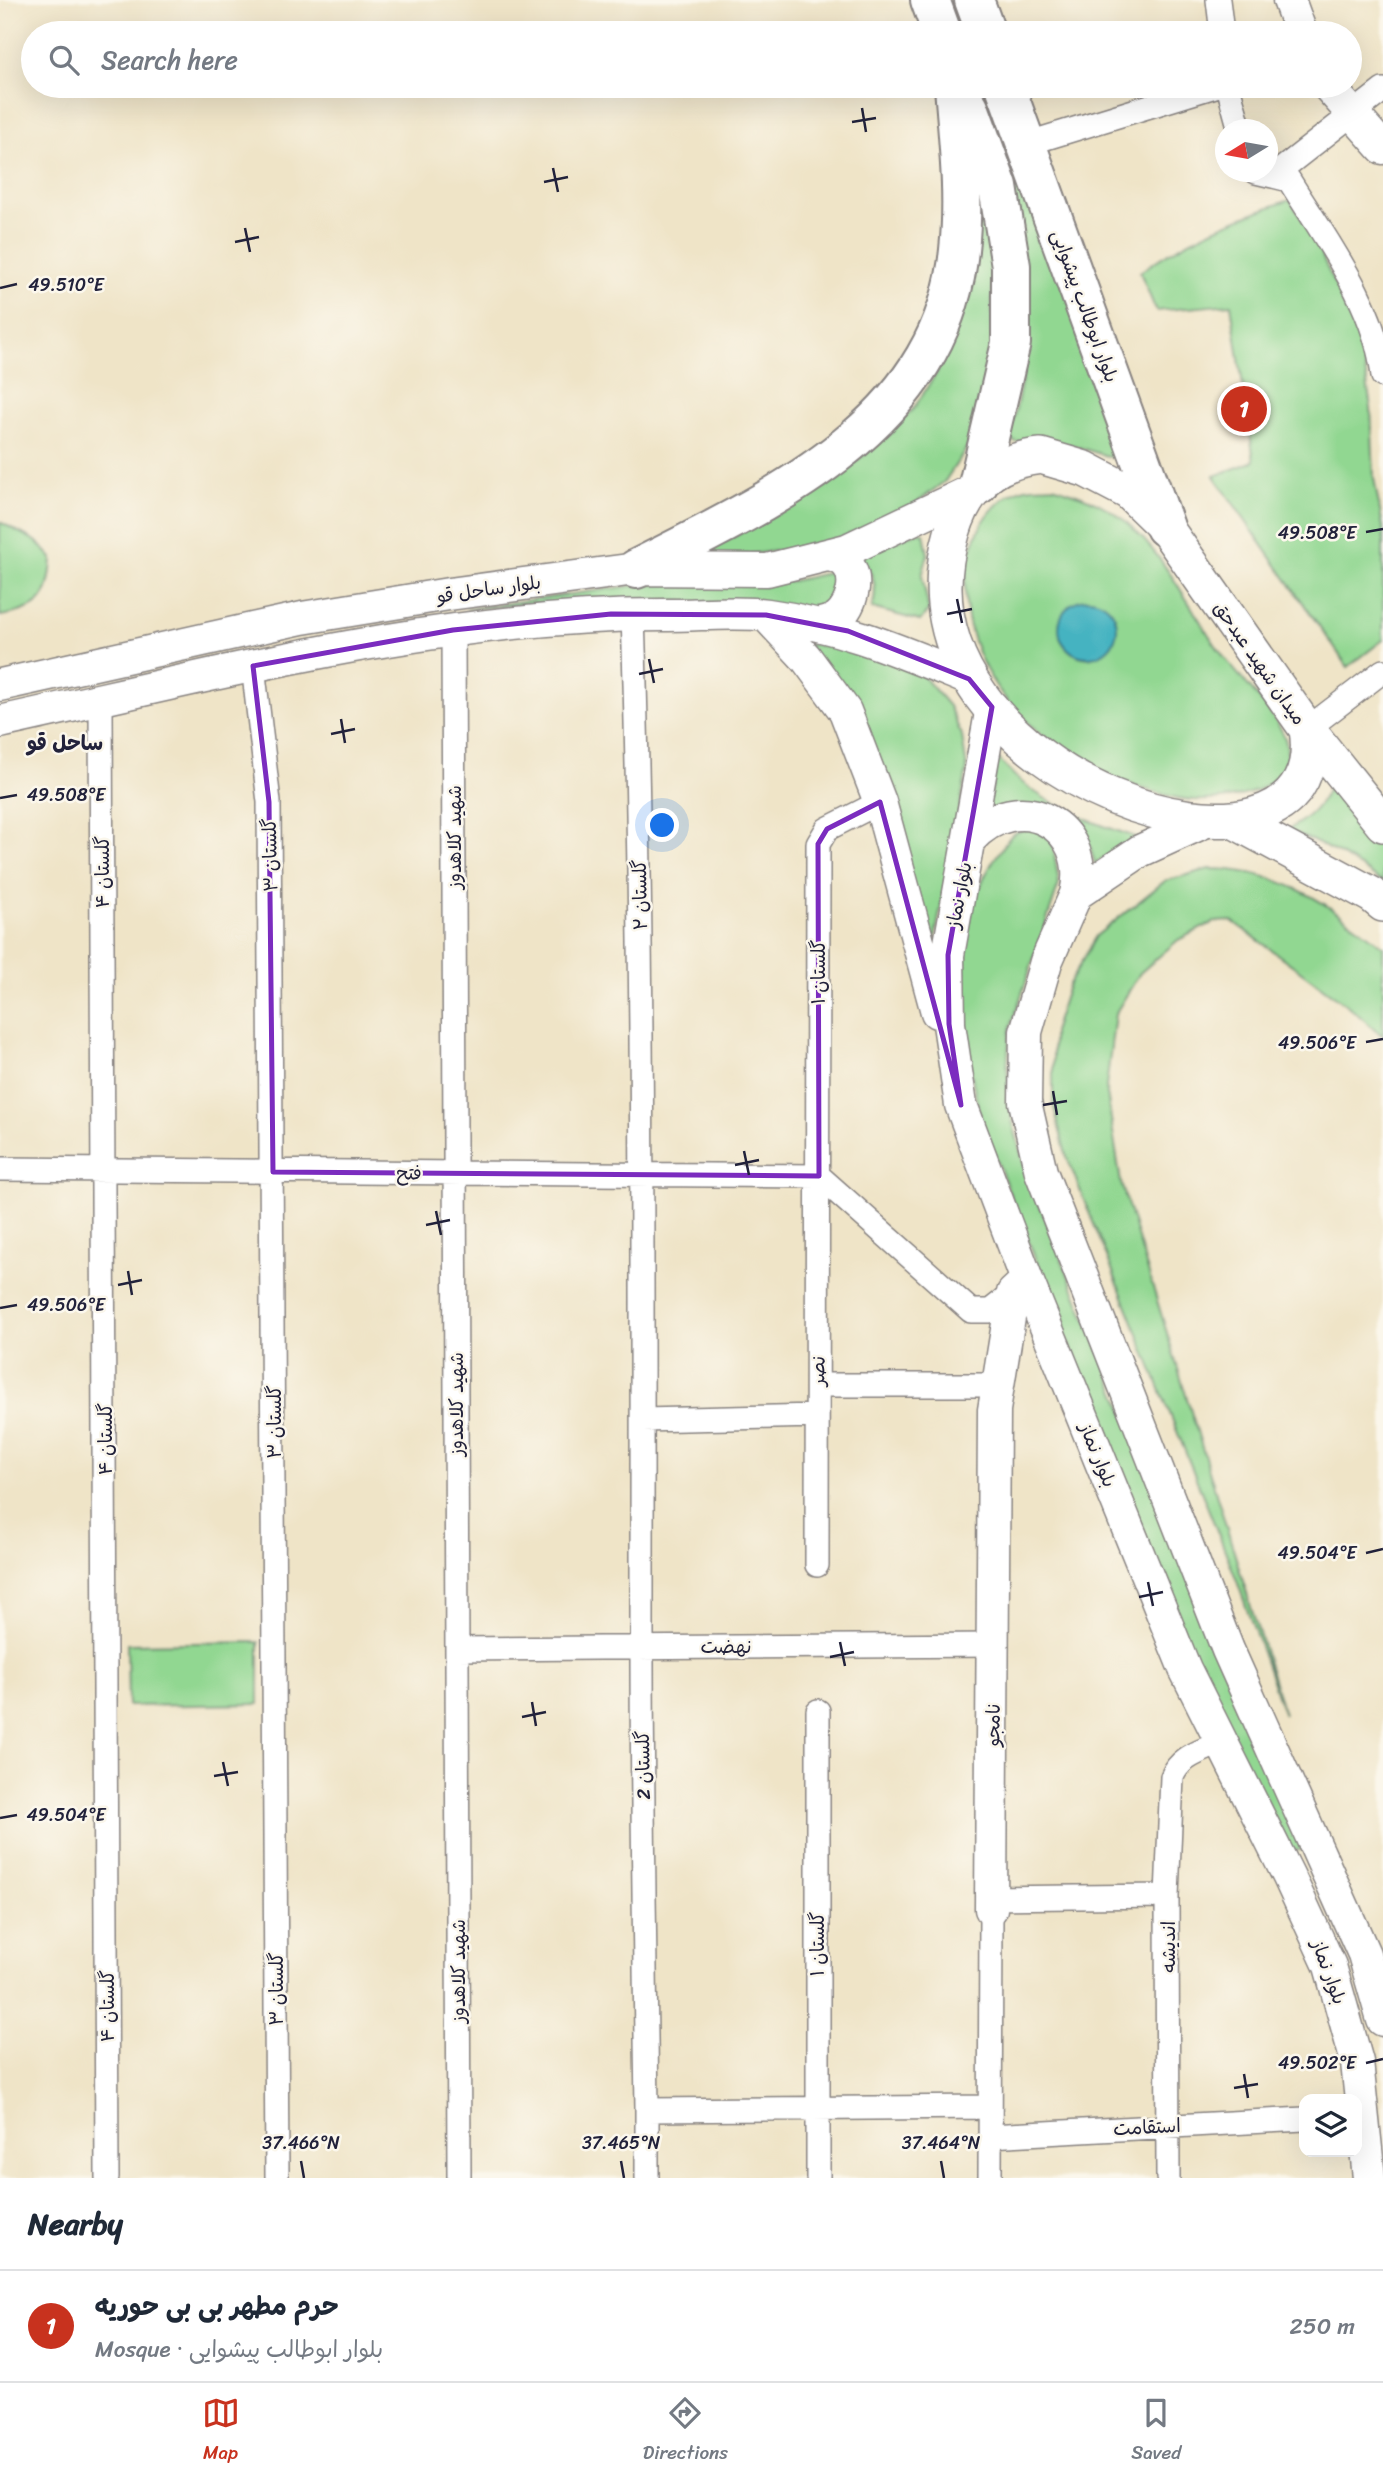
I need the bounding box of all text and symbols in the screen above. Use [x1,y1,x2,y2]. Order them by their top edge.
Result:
search box [21,21,1362,98]
text: Search here [101,37,238,83]
icon: search [45,41,83,79]
north arrow [1215,119,1278,182]
street label: بلوار ابوطالب پیشوایی [1042,225,1128,387]
text: 49.510°E [28,269,105,301]
pin: 1 [1221,383,1267,435]
text: 49.508°E [1278,517,1357,549]
street label: بلوار ساحل قو [433,565,543,613]
street label: میدان شهید عبدحق [1205,594,1315,732]
district label: ساحل قو [25,724,103,762]
text: 49.508°E [27,779,106,811]
street label: شهید کلاهدوز [438,785,471,891]
your location [645,808,679,842]
street label: گلستان ۳ [253,818,287,892]
street label: گلستان ۴ [86,836,119,908]
street label: گلستان ۲ [623,859,657,931]
street label: بلوار نماز [936,859,982,933]
street label: گلستان ۱ [802,940,835,1005]
text: 49.506°E [1278,1027,1357,1059]
street label: فتح [396,1156,422,1190]
text: 49.506°E [27,1289,106,1321]
street label: شهید کلاهدوز [440,1352,473,1458]
street label: نصر [801,1356,835,1388]
street label: گلستان ۳ [258,1385,291,1459]
street label: گلستان ۴ [89,1403,122,1475]
street label: بلوار نماز [1069,1416,1126,1492]
text: 49.504°E [1277,1537,1358,1569]
street label: نهضت [700,1630,752,1663]
street label: نامجو [976,1703,1010,1749]
street label: گلستان 2 [626,1730,660,1800]
text: 49.504°E [26,1799,107,1831]
street label: گلستان ۱ [801,1912,834,1977]
street label: شهید کلاهدوز [442,1919,475,2025]
street label: اندیشه [1152,1921,1185,1973]
street label: بلوار نماز [1301,1933,1356,2009]
street label: گلستان ۳ [260,1952,293,2026]
street label: گلستان ۴ [91,1970,124,2042]
text: 49.502°E [1278,2047,1357,2079]
map controls [1299,2094,1362,2157]
button: layers [1299,2094,1362,2157]
street label: استقامت [1112,2109,1182,2145]
text: 37.466°N [262,2127,340,2159]
text: 37.465°N [582,2127,661,2159]
text: 37.464°N [902,2127,981,2159]
text: Nearby [28,2197,123,2251]
text: حرم مطهر بی بی حوریه [95,2283,339,2329]
text: 1 [46,2306,56,2347]
text: 250 m [1289,2306,1355,2347]
text: Mosque · بلوار ابوطالب پیشوایی [95,2329,383,2370]
tab: Map [202,2394,240,2469]
tab: Directions [643,2394,728,2469]
tab: Saved [1131,2394,1181,2469]

